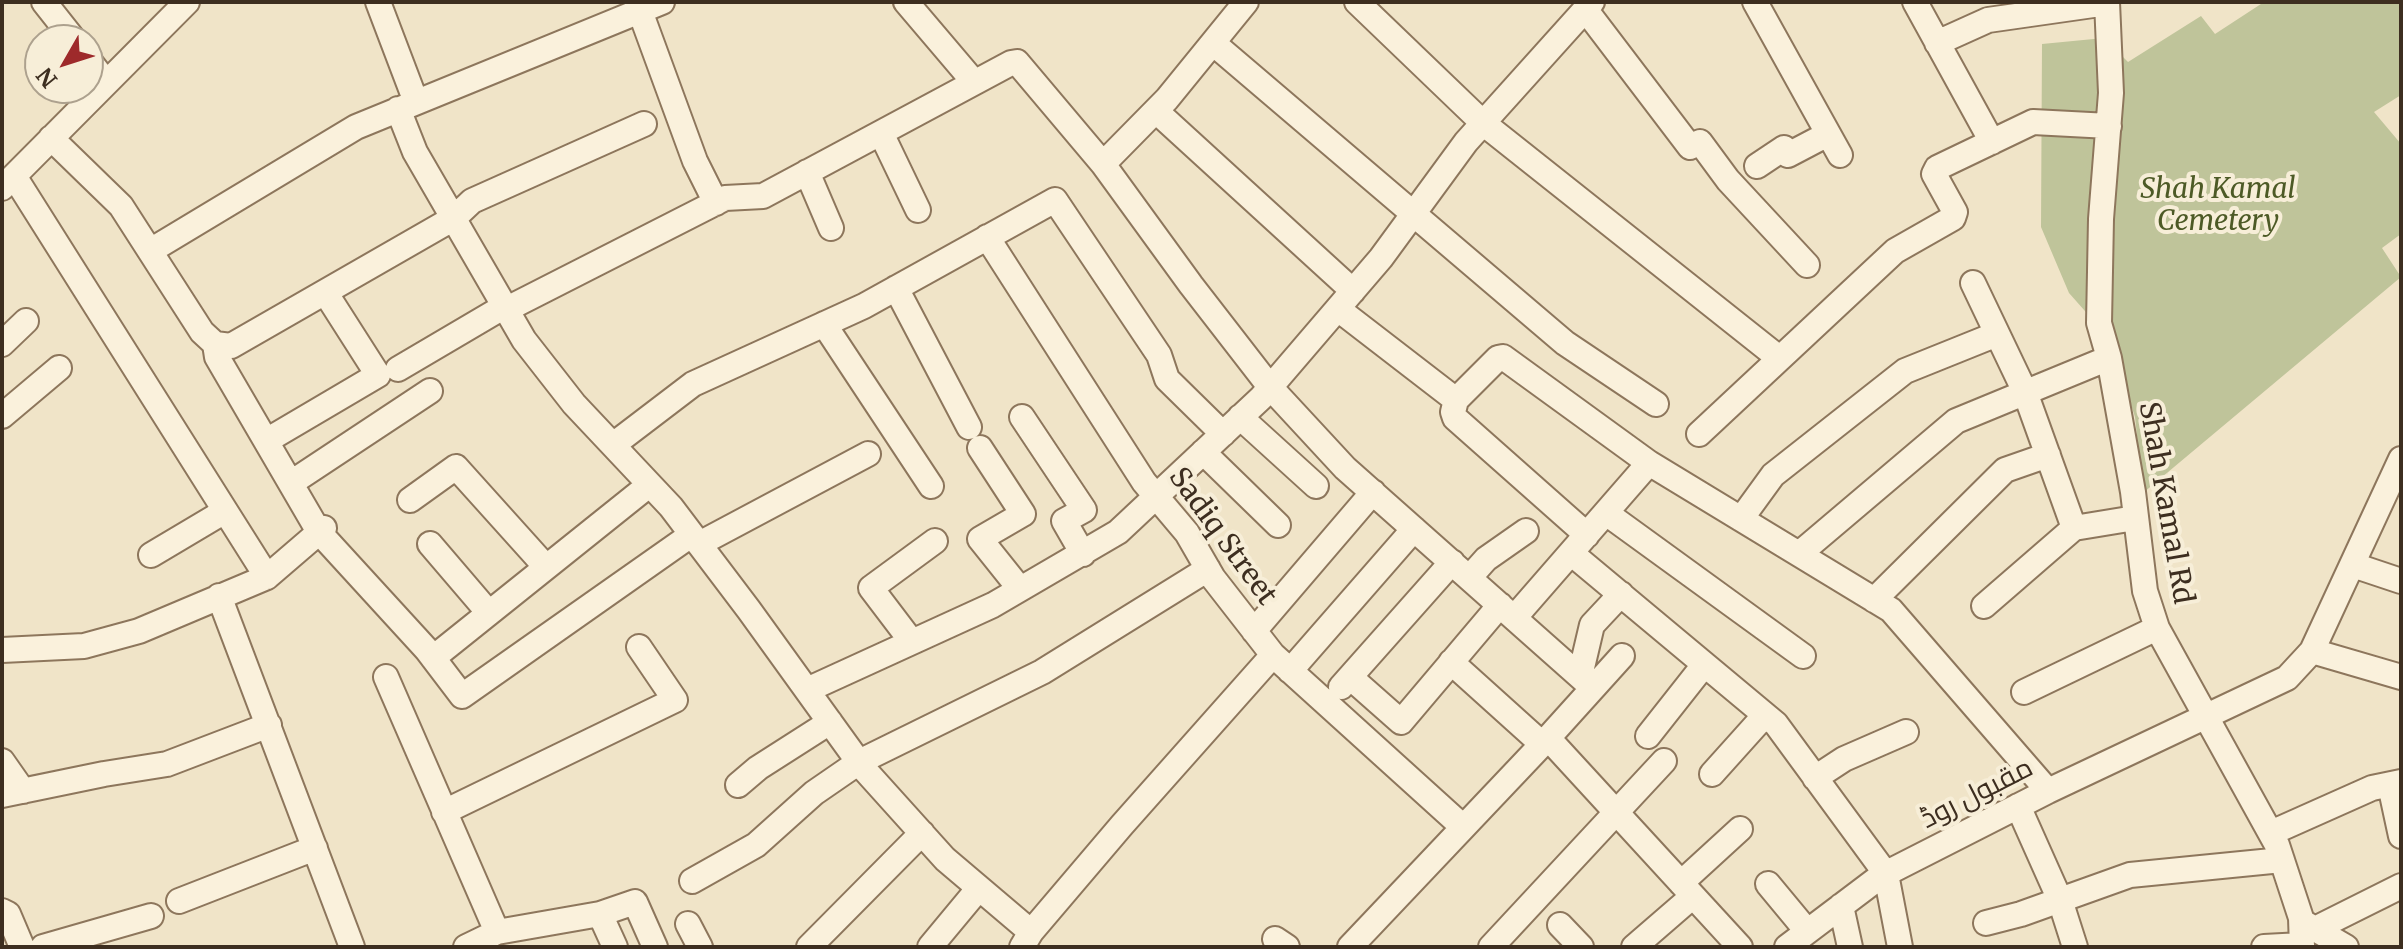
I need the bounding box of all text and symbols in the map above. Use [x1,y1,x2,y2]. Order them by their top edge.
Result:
north arrow [24,24,104,104]
text: N [31,62,63,93]
park label: Shah Kamal Cemetery [2140,173,2296,239]
street label: Shah Kamal Rd [2131,399,2199,607]
street label: Sadiq Street [1161,462,1283,612]
street label: مقبول روڈ [1915,751,2039,837]

